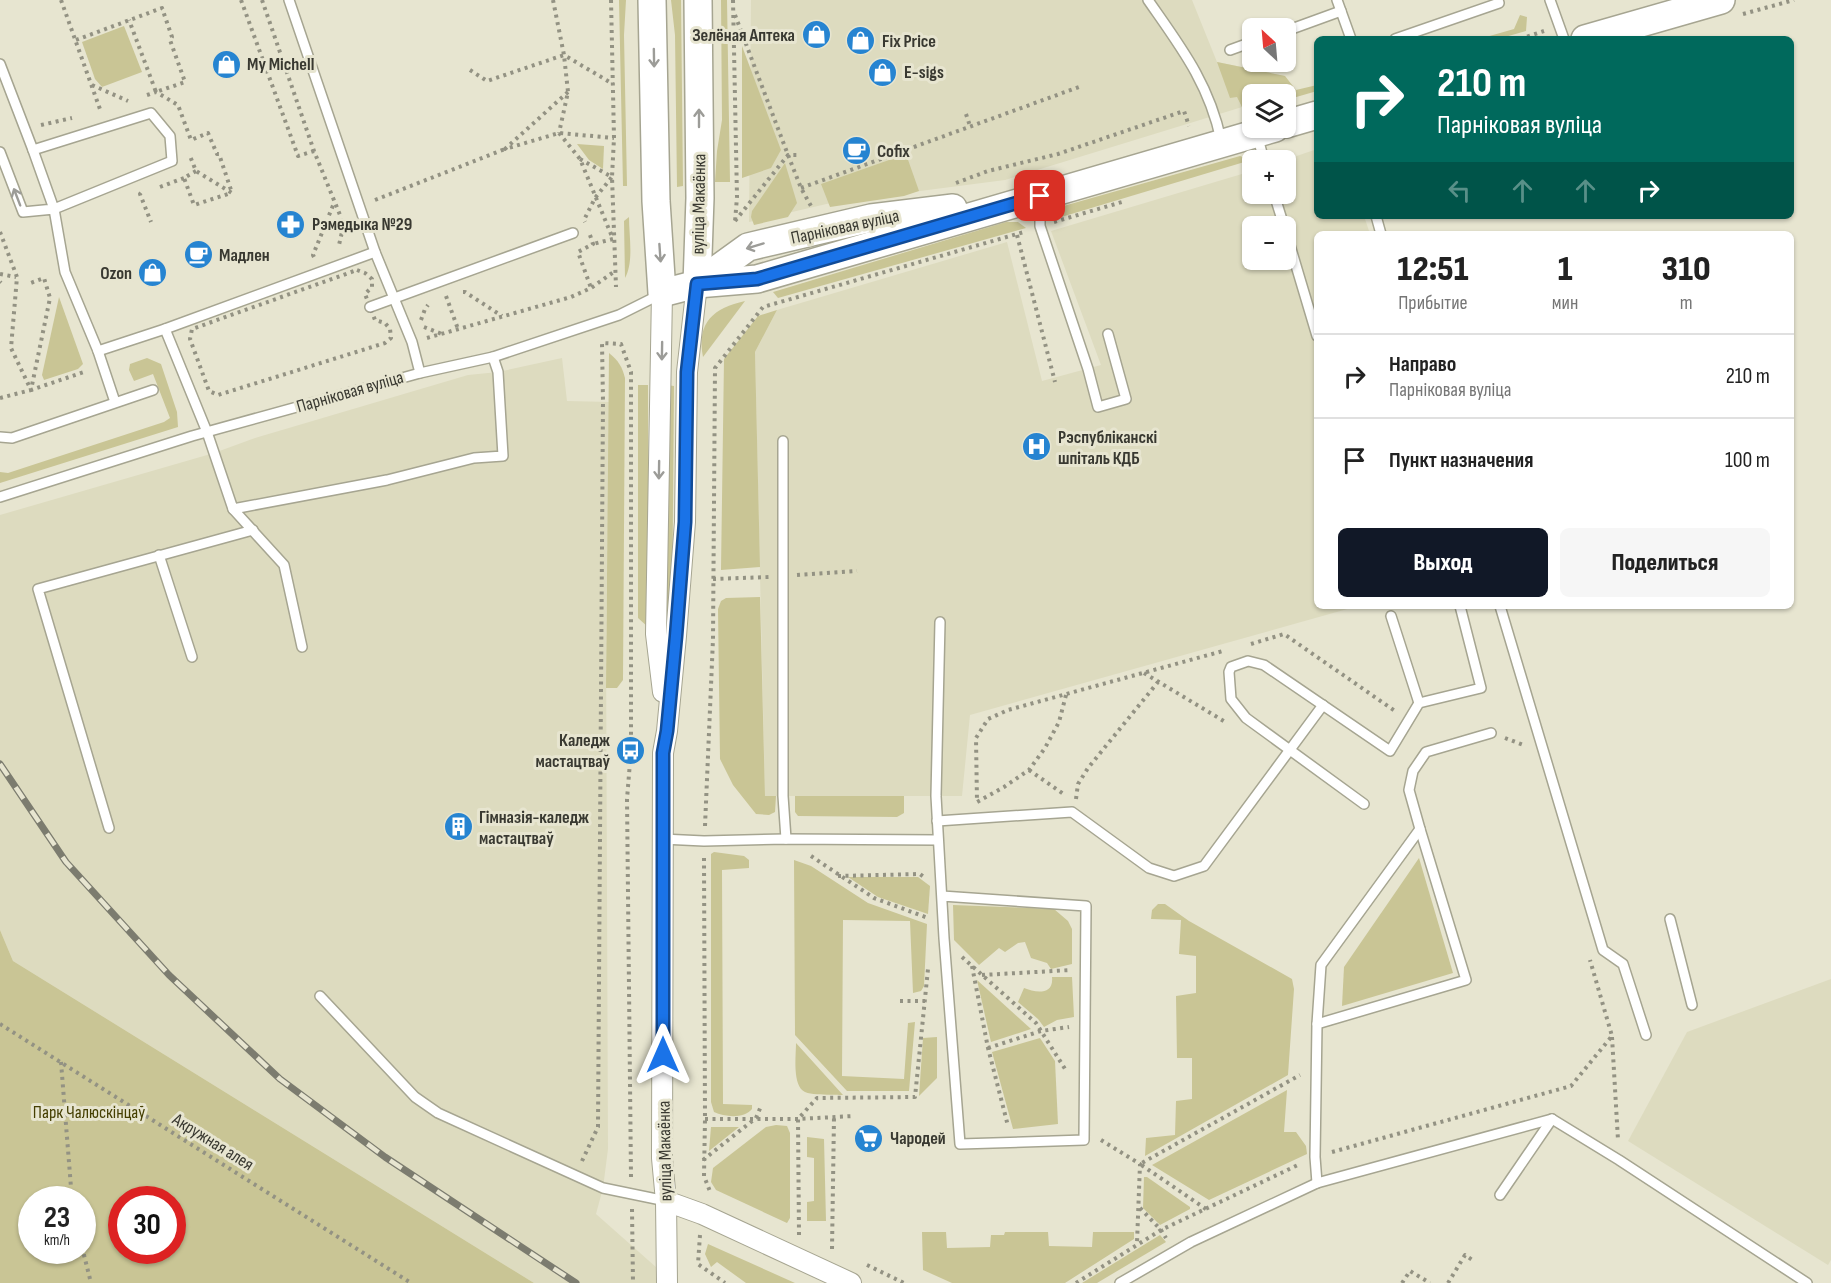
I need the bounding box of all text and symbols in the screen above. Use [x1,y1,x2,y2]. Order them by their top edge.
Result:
north arrow [1242,18,1296,72]
map controls [1242,18,1296,270]
shop icon: Зелёная Аптека [800,19,832,51]
place label: Зелёная Аптека [692,25,795,46]
shop icon: Fix Price [845,25,877,57]
place label: Fix Price [882,31,936,52]
shop icon: My Michell [210,48,242,80]
one-way arrow [648,48,659,68]
place label: My Michell [247,54,314,75]
shop icon: E-sigs [867,56,899,88]
text: 210 m [1437,58,1526,109]
icon: right [1338,60,1416,138]
place label: E-sigs [904,62,944,83]
button: layers [1242,84,1296,138]
one-way arrow [693,109,705,129]
text: Парніковая вуліца [1437,109,1602,141]
cafe icon: Cofix [840,135,872,167]
place label: Cofix [877,141,910,162]
button: + [1242,150,1296,204]
street label: вуліца Макаёнка [688,153,710,254]
pin [1014,170,1065,221]
icon: left [1443,174,1476,207]
icon: ahead [1506,174,1539,207]
icon: ahead [1569,174,1602,207]
icon: right [1632,174,1665,207]
icon: arrive [1023,179,1056,212]
one-way arrow [11,188,22,207]
street label: Парніковая вуліца [789,205,901,249]
pharmacy icon: Рэмедыка №29 [275,208,307,240]
place label: Рэмедыка №29 [312,214,412,235]
button: − [1242,216,1296,270]
cafe icon: Мадлен [182,239,214,271]
one-way arrow [746,241,765,252]
one-way arrow [654,243,665,263]
place label: Мадлен [219,245,270,266]
text: 12:51 [1397,248,1468,291]
text: 1 [1558,248,1572,291]
text: 310 [1662,248,1711,291]
shop icon: Ozon [137,257,169,289]
place label: Ozon [100,263,132,284]
text: Прибытие [1398,291,1468,315]
text: мин [1552,291,1578,315]
text: m [1680,291,1693,315]
one-way arrow [656,341,668,361]
text: Направо [1389,351,1456,378]
icon: right [1338,360,1371,393]
text: 210 m [1726,363,1770,390]
street label: Парніковая вуліца [294,367,406,417]
text: Парніковая вуліца [1389,378,1511,402]
place label: Рэспубліканскі шпіталь КДБ [1058,427,1157,469]
hospital icon: Рэспубліканскі шпіталь КДБ [1021,431,1053,463]
icon: arrive [1338,444,1371,477]
text: Пункт назначения [1389,447,1533,474]
text: 100 m [1725,447,1770,474]
one-way arrow [653,460,665,480]
button: Выход [1338,528,1548,597]
button: Поделиться [1560,528,1770,597]
place label: Каледж мастацтваў [535,730,611,772]
bus stop icon: Каледж мастацтваў [615,734,647,766]
place label: Гімназія-каледж мастацтваў [479,807,589,849]
building icon: Гімназія-каледж мастацтваў [442,811,474,843]
position arrow [631,1023,695,1087]
street label: вуліца Макаёнка [654,1100,676,1201]
park label: Парк Чалюскінцаў [33,1102,145,1123]
street label: Акружная алея [168,1108,257,1175]
supermarket icon: Чародей [853,1122,885,1154]
place label: Чародей [890,1128,946,1149]
speed limit sign: 30 [108,1186,186,1264]
text: 23 [44,1200,70,1236]
text: km/h [44,1231,70,1250]

